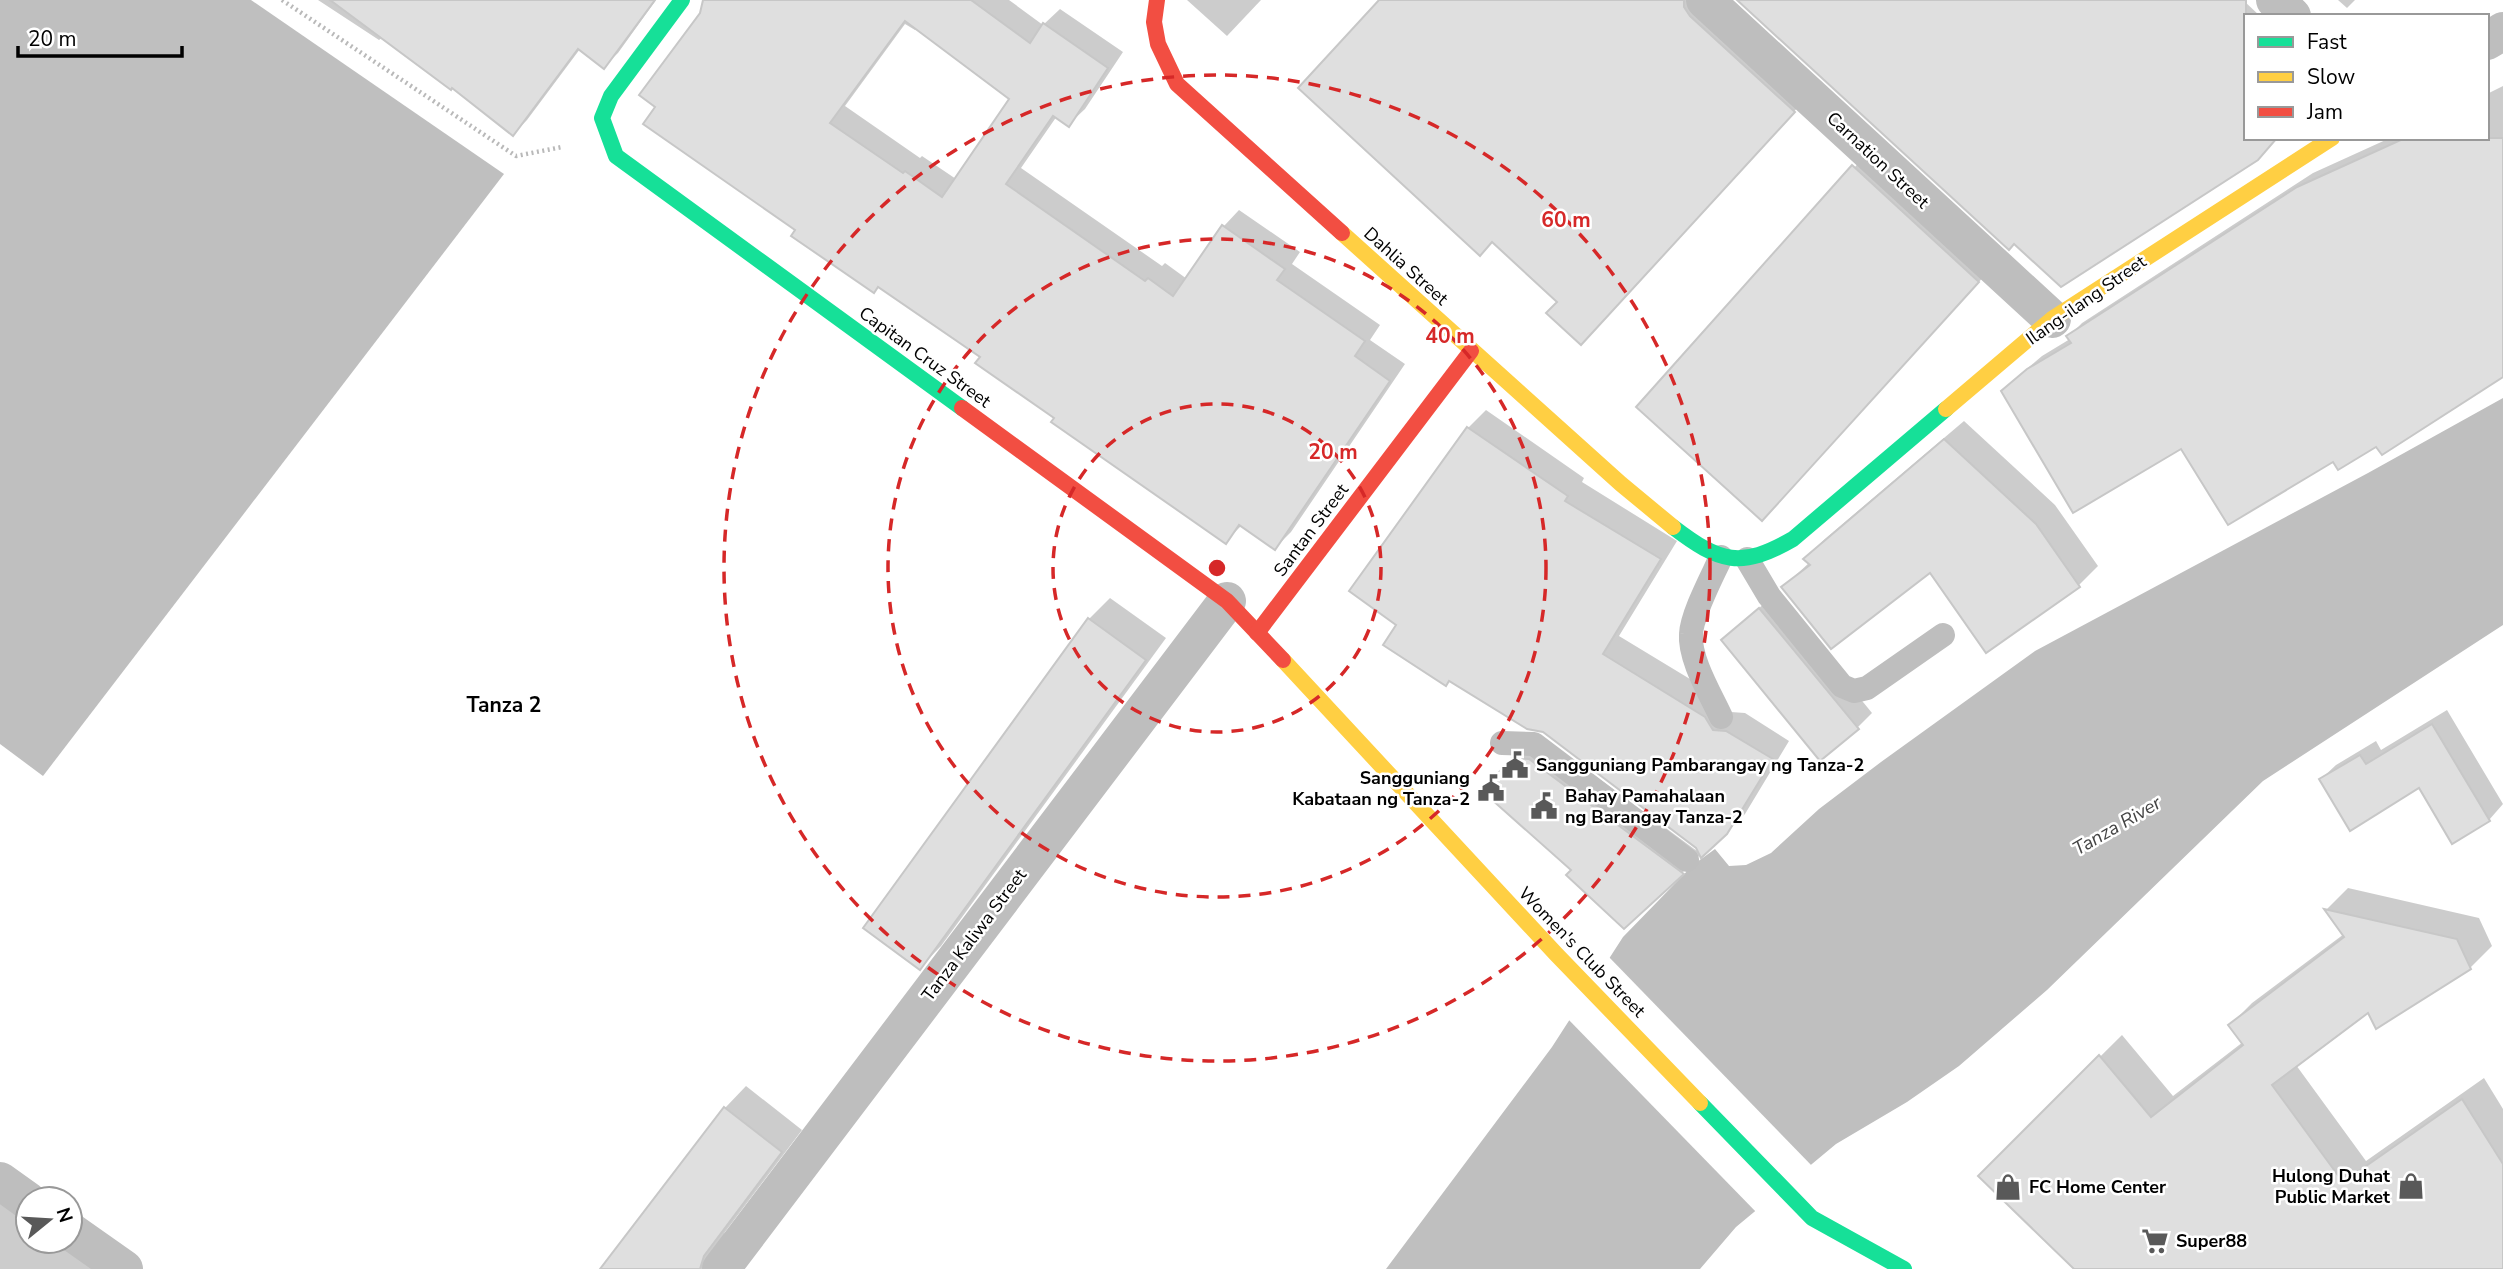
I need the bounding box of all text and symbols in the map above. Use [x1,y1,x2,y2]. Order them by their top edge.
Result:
scale bar [18,14,182,58]
legend [2244,14,2489,140]
text: 20 m [28,25,77,53]
text: Fast [2307,28,2347,56]
text: Slow [2307,63,2356,91]
text: Jam [2306,98,2343,126]
street label: Carnation Street [1822,106,1935,214]
text: 60 m [1541,206,1591,234]
street label: Dahlia Street [1359,222,1454,311]
street label: Ilang-ilang Street [2021,249,2151,350]
street label: Capitan Cruz Street [854,301,996,413]
text: 40 m [1425,322,1475,350]
text: 20 m [1308,438,1358,466]
street label: Santan Street [1268,478,1354,581]
centre of rings [1205,556,1229,580]
district label: Tanza 2 [467,691,541,719]
public building icon: Sangguniang Pambarangay ng Tanza-2 [1500,750,1530,780]
place label: Sangguniang Pambarangay ng Tanza-2 [1536,753,1864,777]
place label: Sangguniang Kabataan ng Tanza-2 [1292,766,1470,811]
public building icon: Sangguniang Kabataan ng Tanza-2 [1476,773,1506,803]
place label: Bahay Pamahalaan ng Barangay Tanza-2 [1565,784,1743,829]
water label: Tanza River [2068,790,2167,862]
public building icon: Bahay Pamahalaan ng Barangay Tanza-2 [1529,791,1559,821]
street label: Tanza Kaliwa Street [916,863,1032,1006]
street label: Women's Club Street [1513,881,1651,1023]
place label: Hulong Duhat Public Market [2272,1164,2390,1209]
shop icon: Hulong Duhat Public Market [2396,1171,2426,1201]
shop icon: FC Home Center [1993,1172,2023,1202]
place label: FC Home Center [2029,1175,2166,1199]
north arrow [14,1185,84,1255]
text: N [50,1204,79,1226]
supermarket icon: Super88 [2140,1226,2170,1256]
place label: Super88 [2176,1229,2247,1253]

